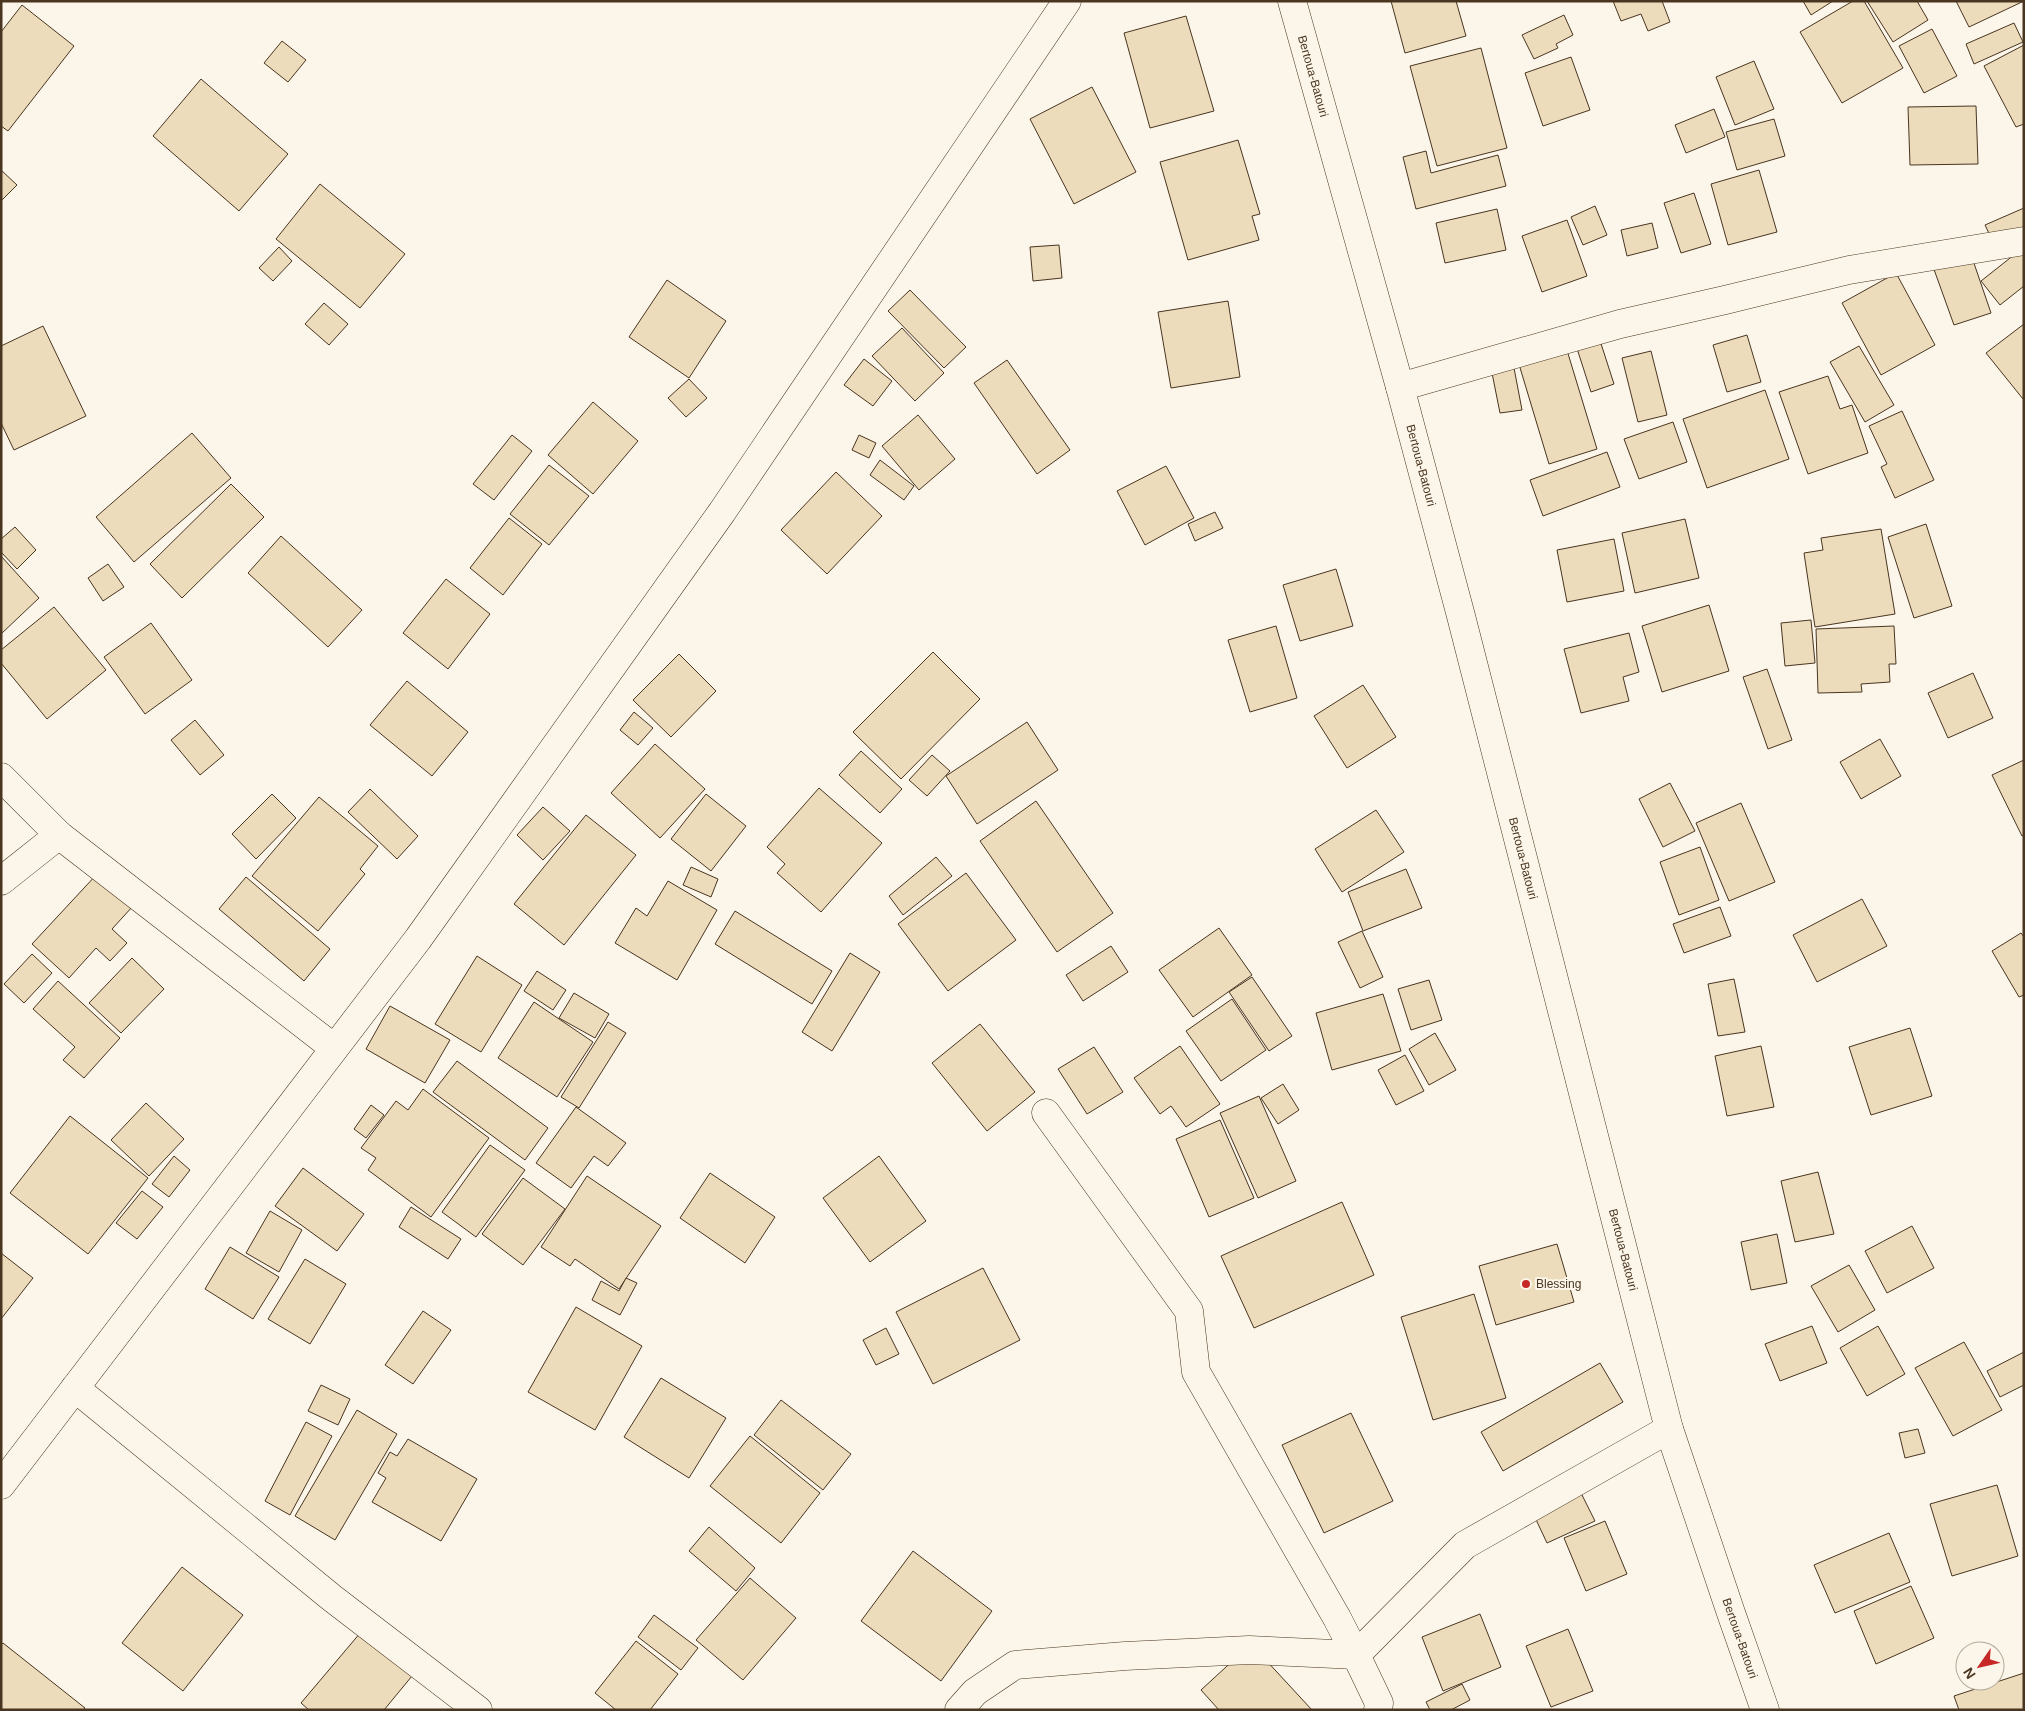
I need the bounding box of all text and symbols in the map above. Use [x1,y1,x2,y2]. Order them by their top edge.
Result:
street label: Bertoua-Batouri [1295,34,1331,119]
street label: Bertoua-Batouri [1403,423,1438,508]
street label: Bertoua-Batouri [1506,816,1540,901]
street label: Bertoua-Batouri [1606,1207,1640,1292]
place label: Blessing [1536,1277,1581,1291]
marker: Blessing [1520,1278,1532,1290]
street label: Bertoua-Batouri [1719,1596,1760,1680]
north arrow [1955,1641,2005,1691]
text: N [1960,1665,1979,1682]

